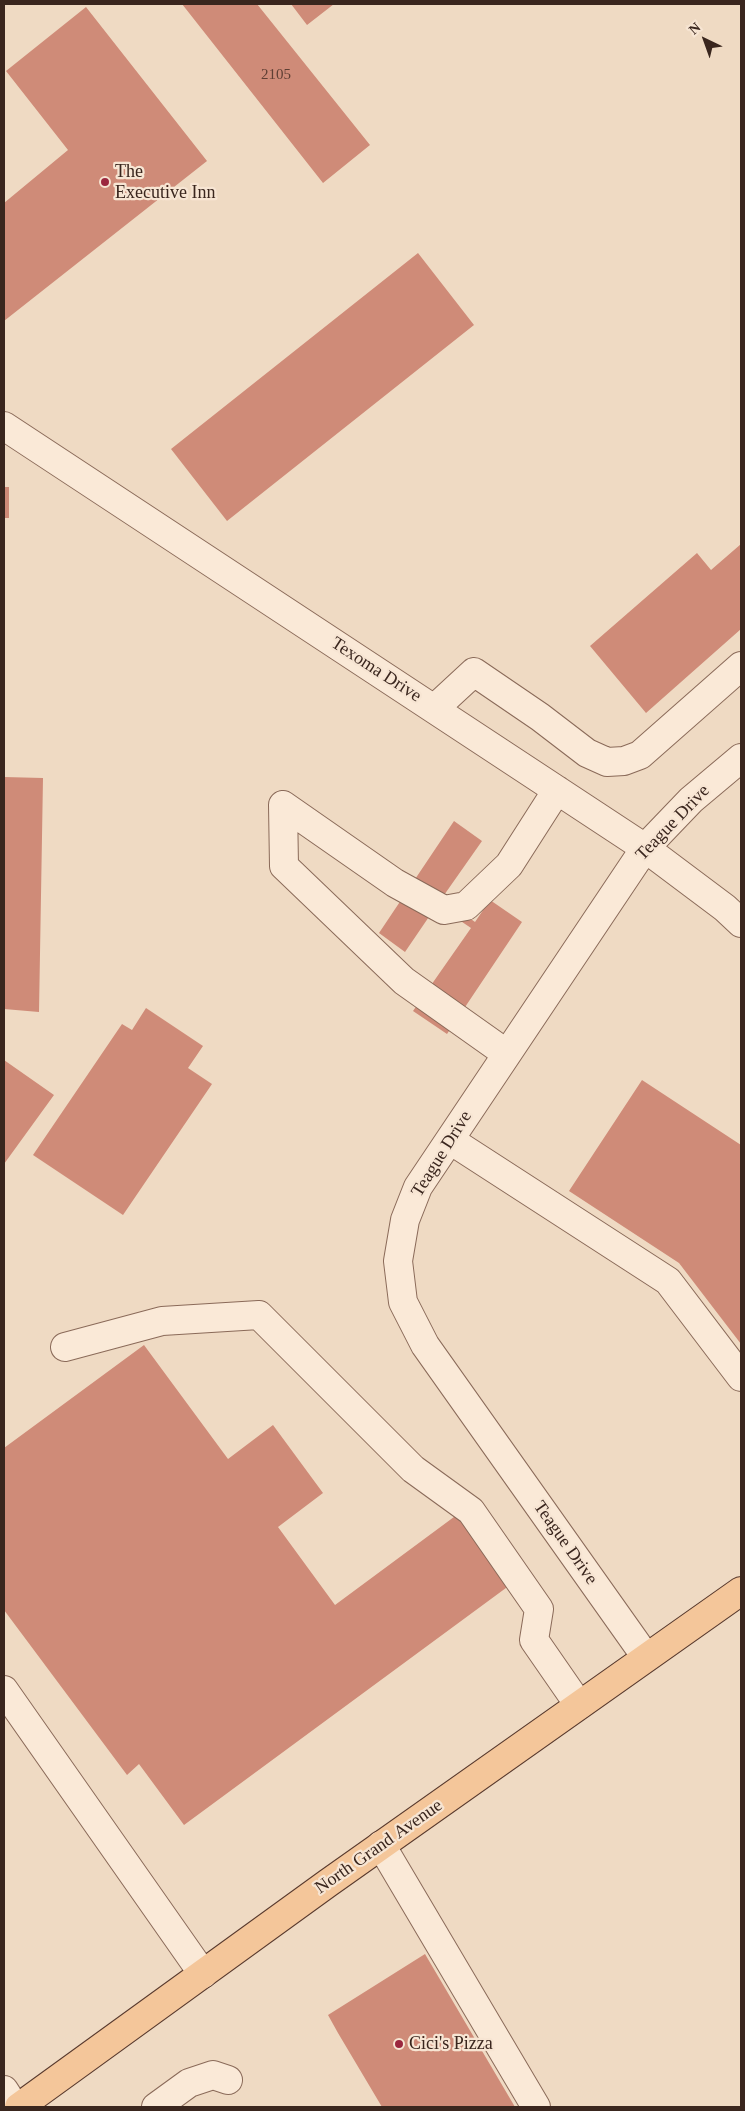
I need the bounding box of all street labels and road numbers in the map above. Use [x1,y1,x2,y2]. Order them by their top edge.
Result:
street label: Texoma Drive [327,633,425,707]
street label: Teague Drive [631,781,715,865]
street label: Teague Drive [407,1107,477,1201]
street label: Teague Drive [528,1497,602,1589]
street label: North Grand Avenue [311,1795,447,1899]

